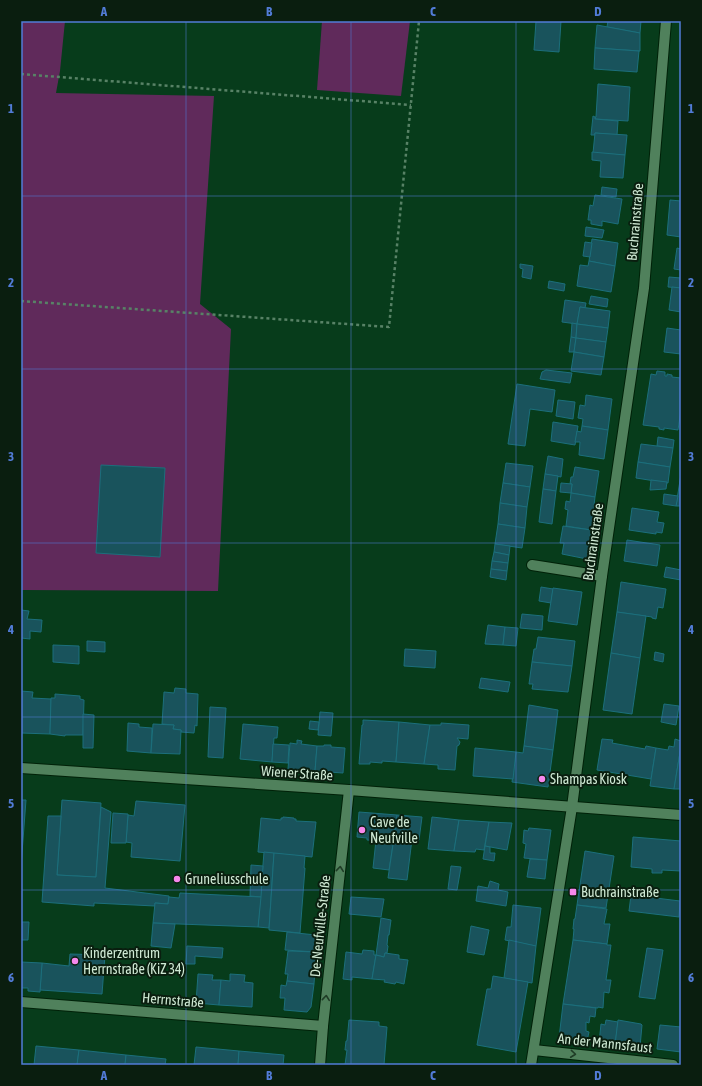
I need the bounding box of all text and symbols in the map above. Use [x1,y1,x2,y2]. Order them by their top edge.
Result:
text: A [100,4,108,19]
text: B [266,4,273,19]
text: C [430,4,436,19]
text: D [594,4,602,19]
text: 1 [8,101,14,116]
text: 1 [688,101,694,116]
street label: Buchrainstraße [624,182,646,262]
text: 2 [8,275,14,290]
text: 2 [688,275,694,290]
text: 3 [8,449,14,464]
text: 3 [688,449,694,464]
street label: Buchrainstraße [580,502,606,582]
text: 4 [7,622,14,637]
text: 4 [687,622,694,637]
street label: Wiener Straße [260,763,334,783]
place label: Shampas Kiosk [550,771,627,787]
marker: Shampas Kiosk [537,774,547,784]
text: 5 [8,796,14,811]
text: 5 [688,796,694,811]
place label: Cave de Neufville [370,814,418,846]
marker: Cave de Neufville [357,825,367,835]
one-way arrow [335,866,344,872]
place label: Gruneliusschule [185,871,269,887]
marker: Gruneliusschule [172,874,182,884]
street label: De-Neufville-Straße [307,874,333,978]
place label: Buchrainstraße [581,884,659,900]
marker: Buchrainstraße [568,887,578,897]
place label: Kinderzentrum Herrnstraße (KiZ 34) [83,945,185,977]
marker: Kinderzentrum Herrnstraße (KiZ 34) [70,956,80,966]
text: 6 [8,970,14,985]
text: 6 [688,970,694,985]
street label: Herrnstraße [142,989,204,1011]
one-way arrow [321,995,330,1001]
street label: An der Mannsfaust [557,1030,653,1056]
one-way arrow [570,1049,576,1058]
text: A [100,1068,108,1083]
text: B [266,1068,273,1083]
text: C [430,1068,436,1083]
text: D [594,1068,602,1083]

